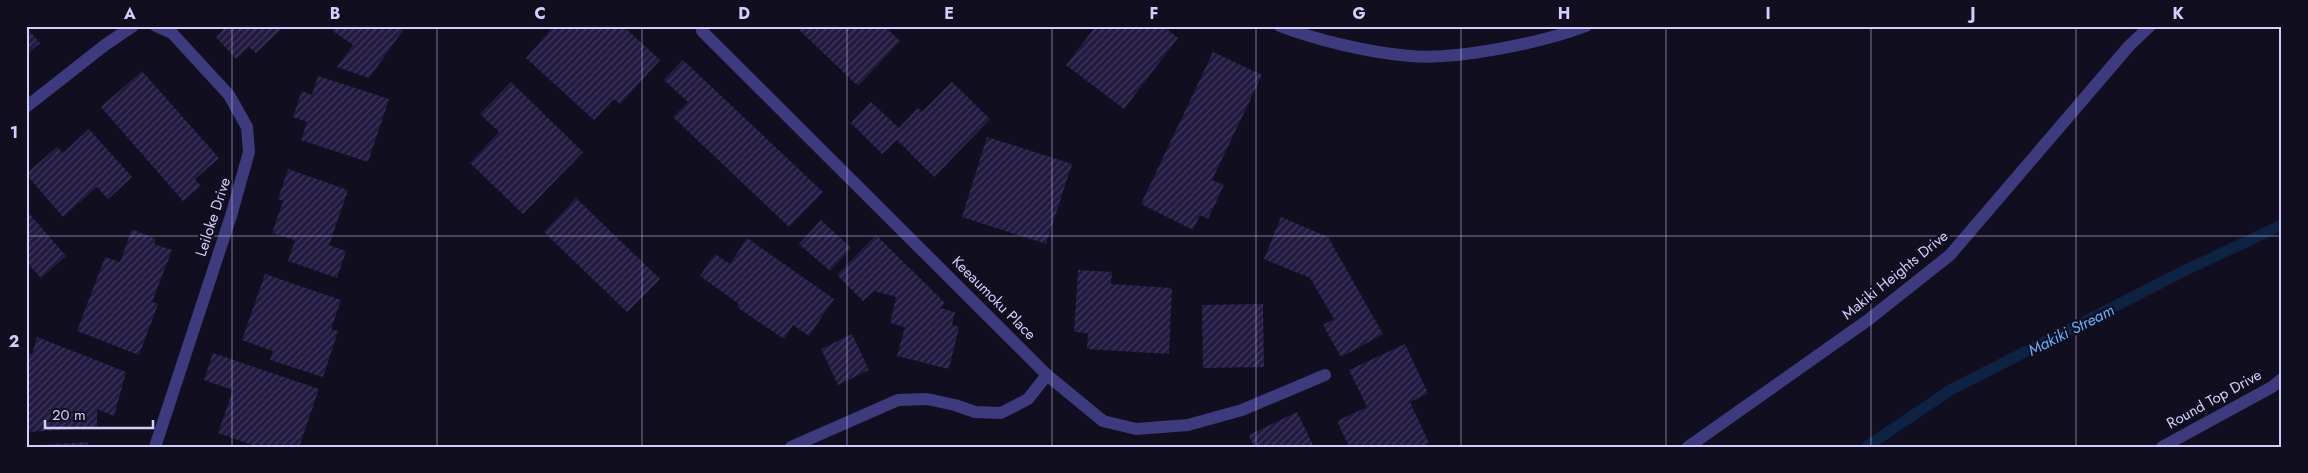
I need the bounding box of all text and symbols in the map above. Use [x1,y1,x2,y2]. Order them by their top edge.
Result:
text: A [123,2,136,25]
text: B [330,2,340,25]
text: C [534,2,546,25]
text: D [738,2,750,25]
text: E [944,2,954,25]
text: F [1150,2,1158,25]
text: G [1352,2,1366,25]
text: H [1558,2,1570,25]
text: I [1765,2,1771,25]
text: J [1967,2,1976,25]
text: K [2172,2,2184,25]
text: 1 [10,121,18,144]
street label: Leiloke Drive [190,174,236,259]
street label: Makiki Heights Drive [1837,225,1953,325]
street label: Keeaumoku Place [947,251,1041,345]
water label: Makiki Stream [2024,298,2118,362]
text: 2 [9,330,19,353]
street label: Round Top Drive [2163,364,2266,434]
scale bar [45,398,152,430]
text: 20 m [52,404,86,426]

